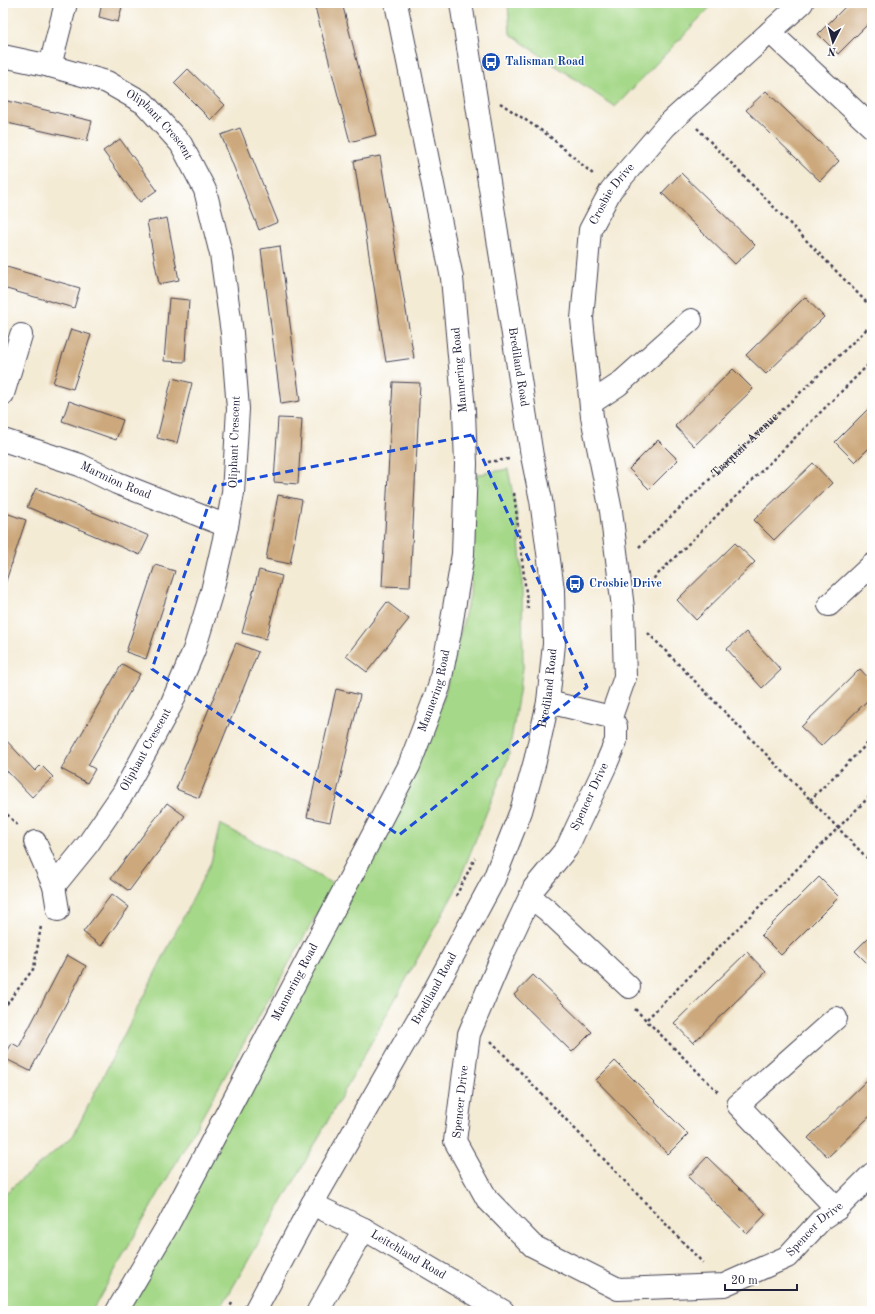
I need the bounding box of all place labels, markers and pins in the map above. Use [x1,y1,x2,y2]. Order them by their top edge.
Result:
bus stop icon: Talisman Road [480,51,502,73]
place label: Talisman Road [505,56,585,68]
bus stop icon: Crosbie Drive [564,573,586,595]
place label: Crosbie Drive [589,578,662,590]

